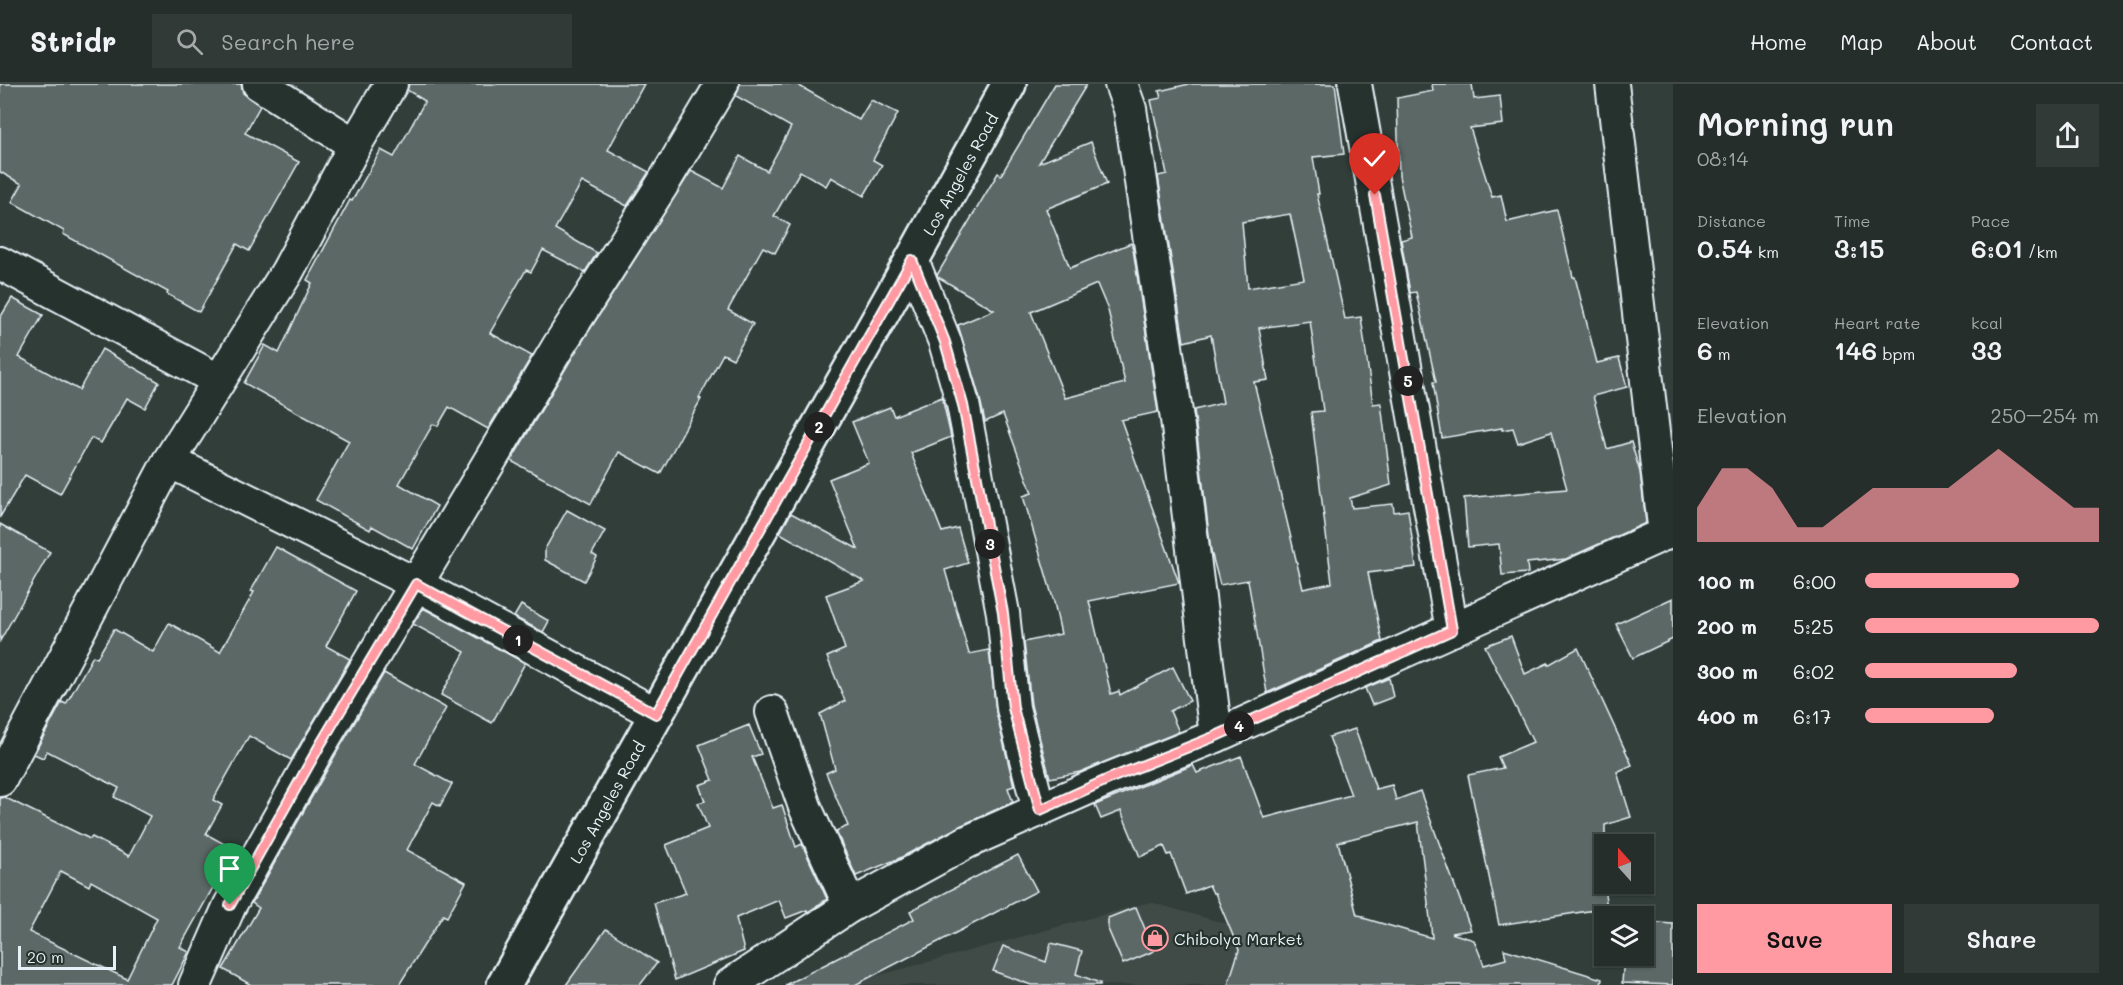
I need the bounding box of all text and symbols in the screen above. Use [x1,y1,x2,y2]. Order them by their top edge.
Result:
search box [152,14,572,68]
text: Stridr [30,23,116,59]
icon: search [173,25,206,58]
text: Search here [221,27,355,56]
text: Home [1750,28,1807,55]
text: Map [1840,28,1883,55]
text: About [1916,28,1977,55]
text: Contact [2010,28,2093,55]
text: Morning run [1697,101,1894,144]
button: share [2036,104,2099,167]
street label: Los Angeles Road [918,109,1002,239]
pin [1349,133,1400,195]
icon: check [1358,142,1391,175]
text: 08:14 [1697,145,1748,171]
text: Distance [1697,210,1766,231]
text: Time [1834,210,1870,231]
text: Pace [1971,210,2010,231]
text: 0.54 [1697,231,1753,265]
text: 3:15 [1834,231,1884,265]
text: 6:01 [1971,231,2023,265]
text: km [1753,241,1779,262]
text: /km [2023,241,2058,262]
text: Elevation [1697,312,1769,333]
text: Heart rate [1834,312,1920,333]
text: kcal [1971,312,2003,333]
text: 6 [1697,333,1713,367]
text: 146 [1834,333,1877,367]
text: 33 [1971,333,2002,367]
text: m [1713,343,1731,364]
text: bpm [1877,343,1915,364]
pin: 5 [1393,366,1423,396]
text: 5 [1403,370,1413,391]
text: Elevation [1697,402,1787,428]
text: 250–254 m [1991,402,2099,428]
pin: 2 [804,412,834,442]
text: 2 [815,416,823,437]
pin: 3 [975,529,1005,559]
text: 3 [985,533,995,554]
text: 100 m [1697,568,1755,594]
text: 6:00 [1793,568,1836,594]
text: 200 m [1697,613,1757,639]
text: 5:25 [1793,613,1834,639]
pin: 1 [503,625,533,655]
text: 1 [514,629,522,650]
text: 300 m [1697,658,1758,684]
text: 6:02 [1793,658,1835,684]
text: 400 m [1697,703,1758,729]
text: 6:17 [1793,703,1831,729]
pin: 4 [1224,711,1254,741]
text: 4 [1234,715,1244,736]
street label: Los Angeles Road [565,737,649,867]
north arrow [1594,834,1654,894]
map controls [1594,834,1654,966]
pin [204,843,255,905]
icon: arrive [213,852,246,885]
button: Save [1697,904,1892,973]
button: Share [1904,904,2099,973]
button: layers [1594,906,1654,966]
shop icon: Chibolya Market [1140,923,1170,953]
place label: Chibolya Market [1174,928,1303,949]
scale bar [18,943,116,970]
text: 20 m [27,946,64,967]

